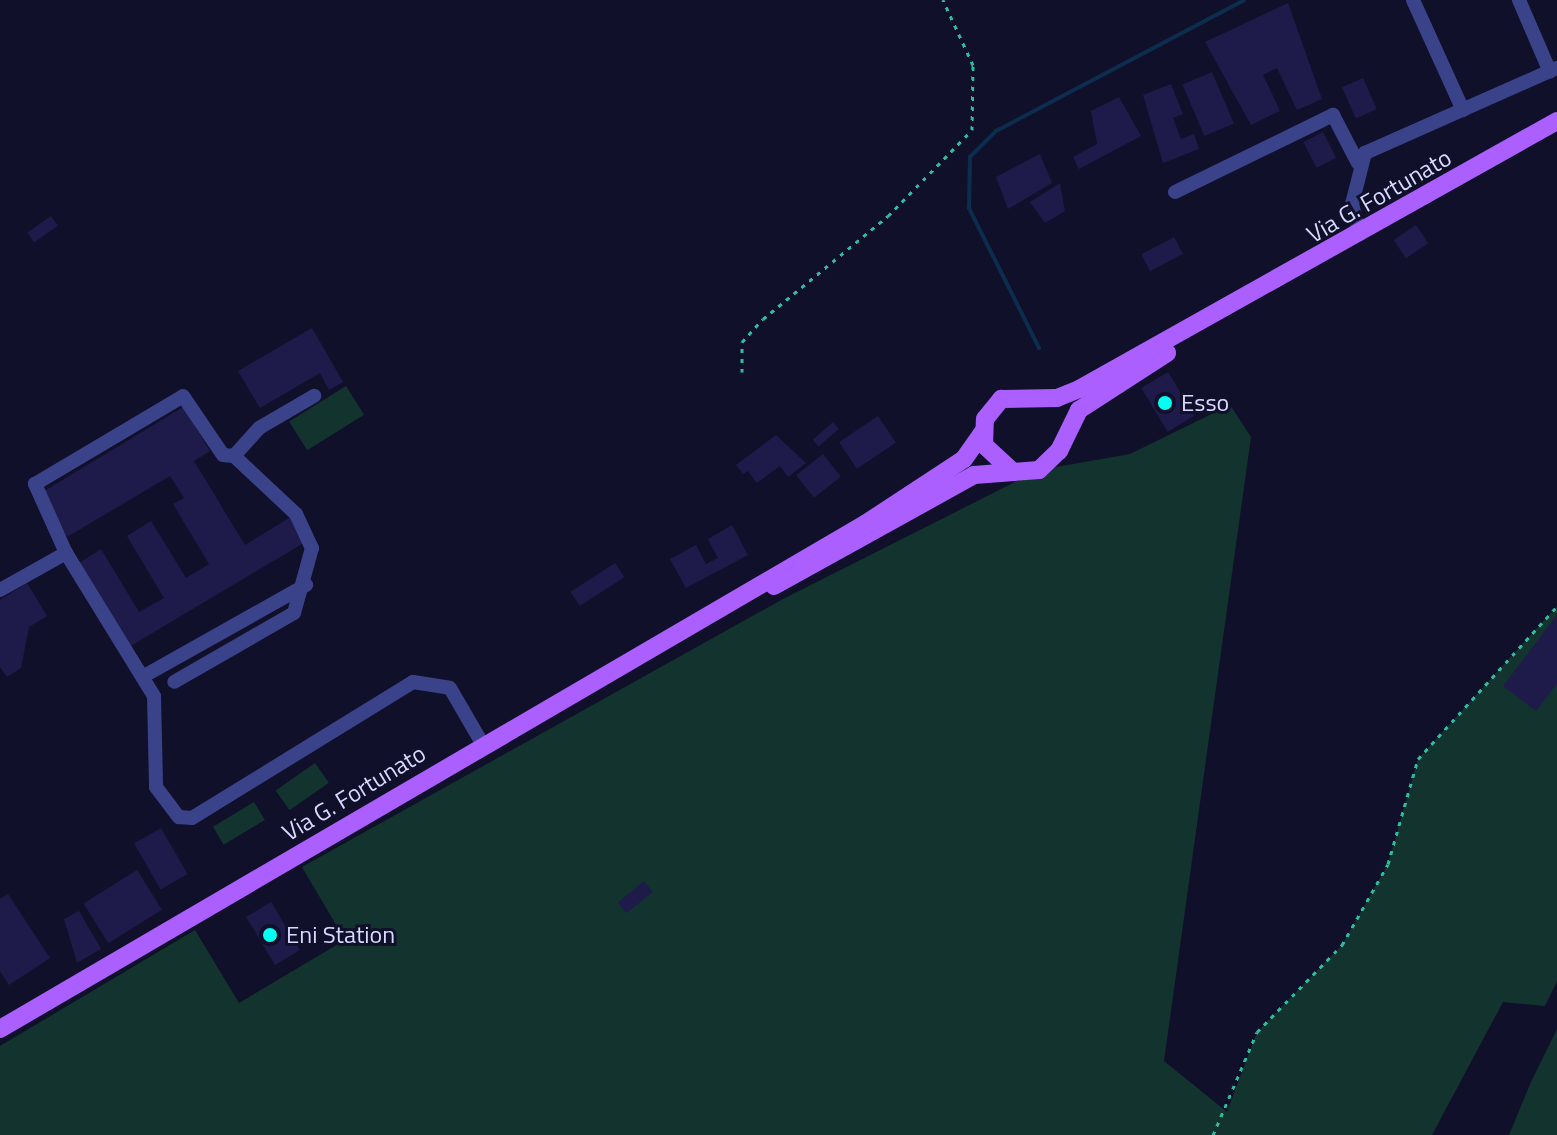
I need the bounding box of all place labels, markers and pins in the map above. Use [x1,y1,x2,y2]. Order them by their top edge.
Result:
place label: Esso [1181,389,1229,417]
marker: Esso [1156,394,1174,412]
place label: Eni Station [286,921,395,949]
marker: Eni Station [261,926,279,944]

